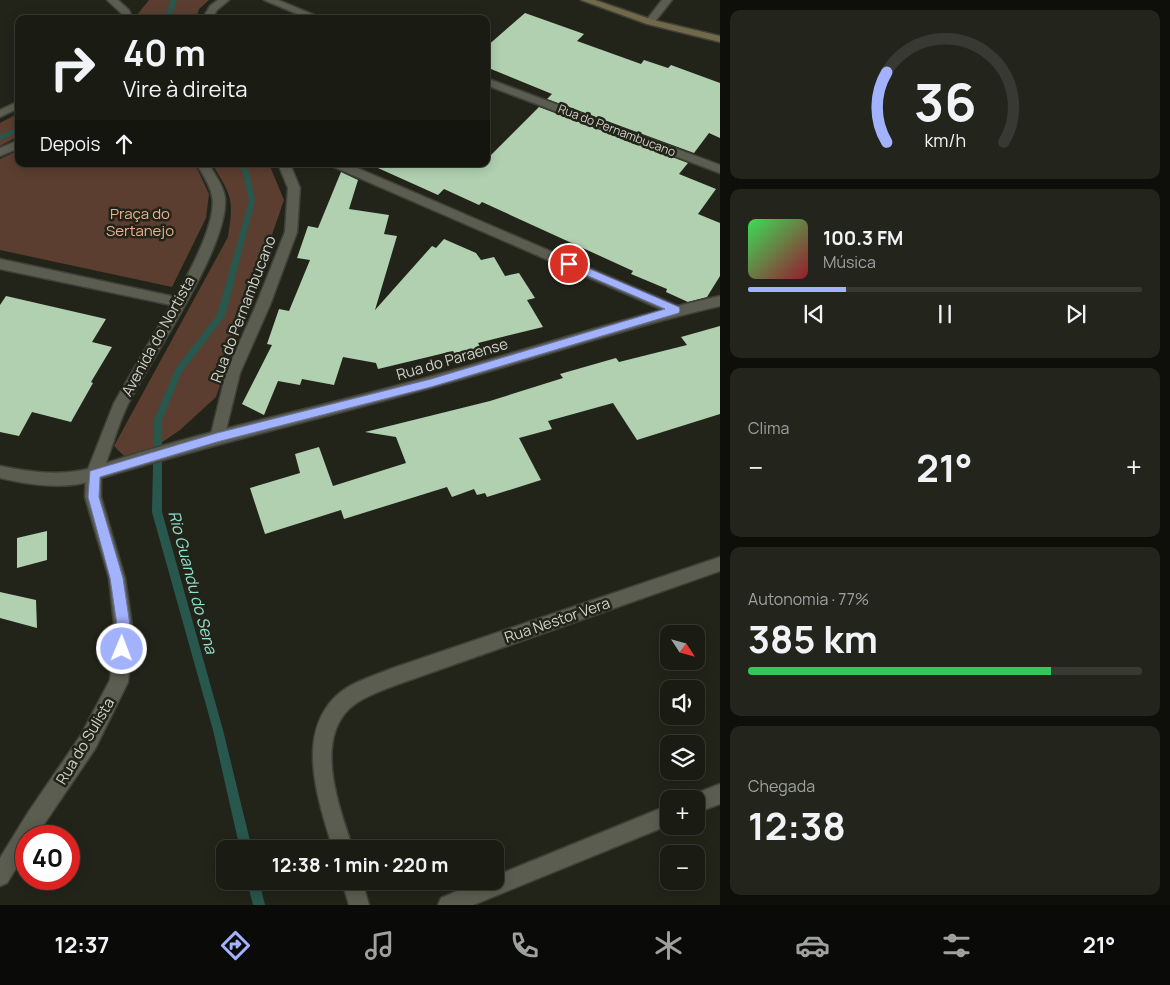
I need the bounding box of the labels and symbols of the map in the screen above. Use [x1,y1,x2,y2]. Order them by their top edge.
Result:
street label: Rua do Pernambucano [556,100,678,160]
park label: Praça do Sertanejo [106,203,174,241]
street label: Rua do Pernambucano [205,232,281,385]
pin [548,243,590,285]
street label: Avenida do Nortista [116,272,200,400]
street label: Rua do Paraense [394,333,510,385]
water label: Rio Guandu do Sena [163,508,223,657]
street label: Rua Nestor Vera [502,592,612,648]
position arrow [95,622,147,674]
north arrow [660,625,705,670]
street label: Rua do Sulista [51,694,119,788]
speed limit sign: 40 [15,825,80,890]

